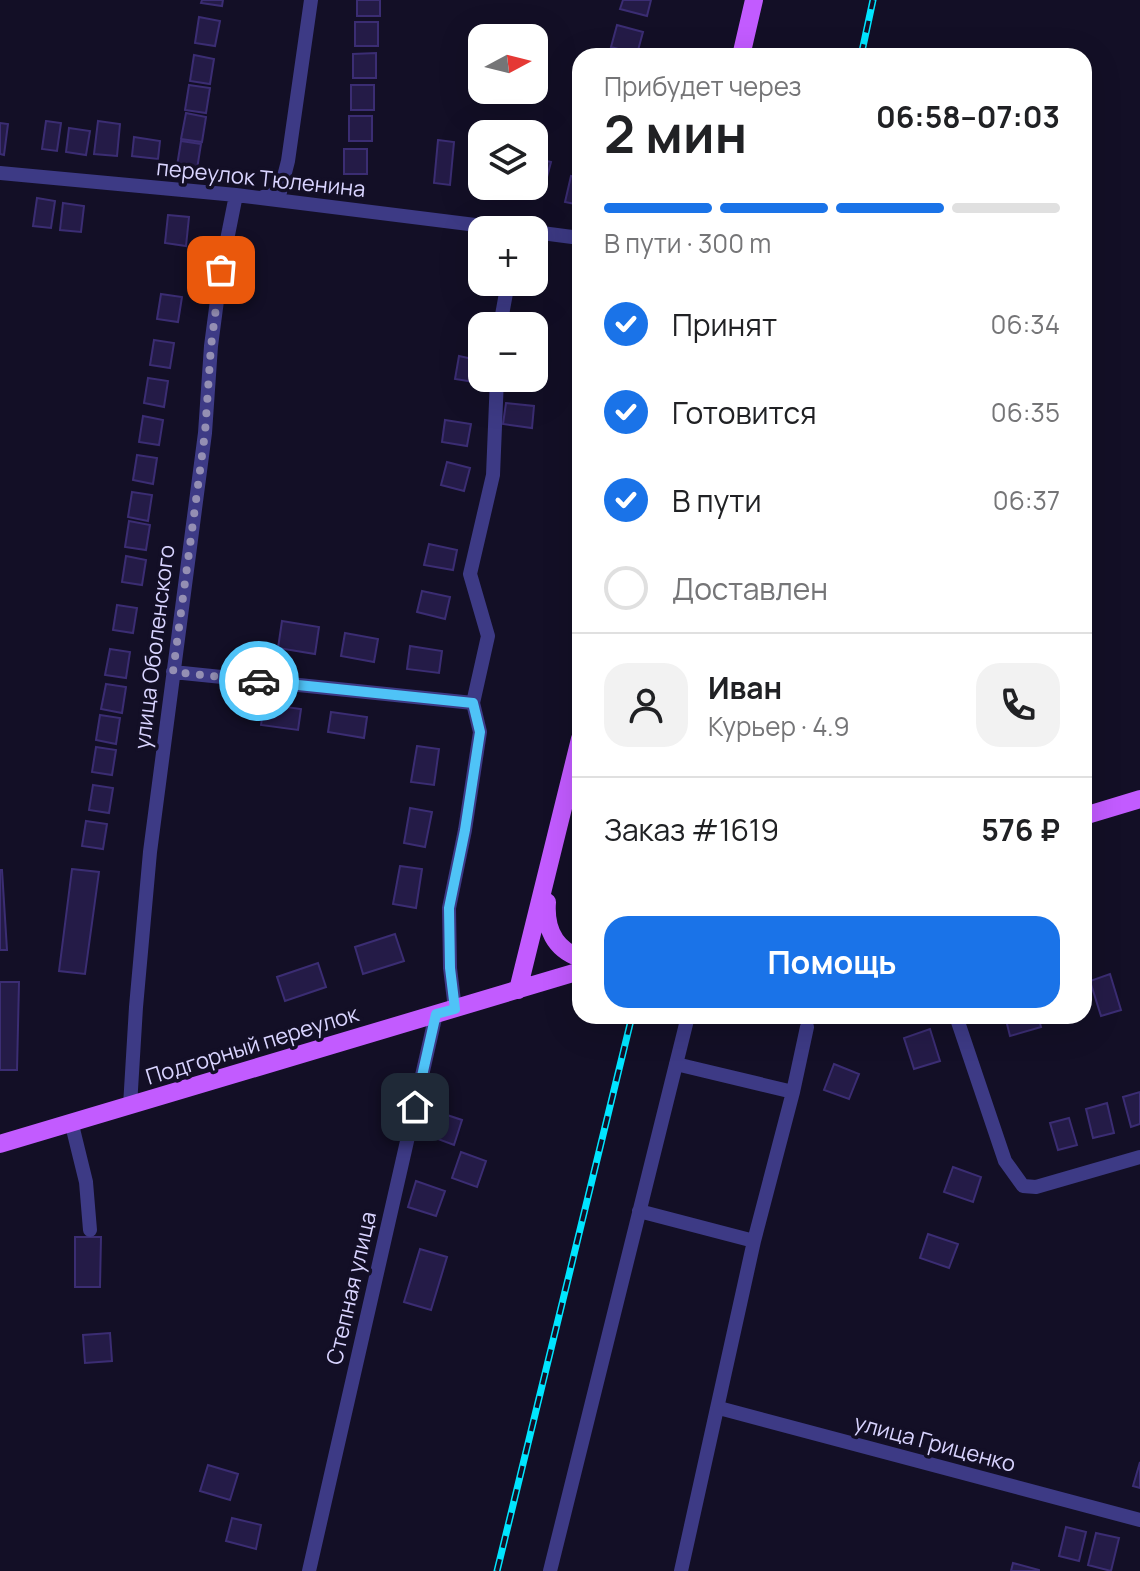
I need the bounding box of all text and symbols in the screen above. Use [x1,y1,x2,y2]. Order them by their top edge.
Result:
north arrow [468,24,548,104]
map controls [468,24,548,392]
text: Прибудет через [604,68,802,104]
text: 06:58–07:03 [876,96,1060,137]
text: 2 мин [604,98,747,169]
button: layers [468,120,548,200]
street label: переулок Тюленина [155,152,367,204]
button: + [468,216,548,296]
text: В пути · 300 m [604,225,771,261]
pin [187,236,255,304]
icon: bag [199,248,243,292]
icon: check [604,302,648,346]
text: Принят [672,304,777,345]
text: 06:34 [991,306,1060,342]
button: − [468,312,548,392]
icon: check [604,390,648,434]
text: Готовится [672,392,817,433]
text: 06:35 [991,394,1060,430]
icon: check [604,478,648,522]
text: В пути [672,480,762,521]
text: 06:37 [993,482,1060,518]
street label: улица Оболенского [127,543,181,751]
text: Доставлен [672,568,828,609]
courier [219,641,299,721]
icon: car [237,659,281,703]
button: person [604,663,688,747]
button: phone [976,663,1060,747]
text: Иван [708,667,782,708]
text: Курьер · 4.9 [708,708,850,744]
text: Заказ #1619 [604,809,779,850]
text: 576 ₽ [981,809,1060,850]
button: Помощь [604,916,1060,1008]
street label: Подгорный переулок [142,998,363,1092]
pin [381,1073,449,1141]
icon: home [393,1085,437,1129]
street label: Степная улица [319,1209,383,1367]
street label: улица Гриценко [851,1407,1019,1479]

